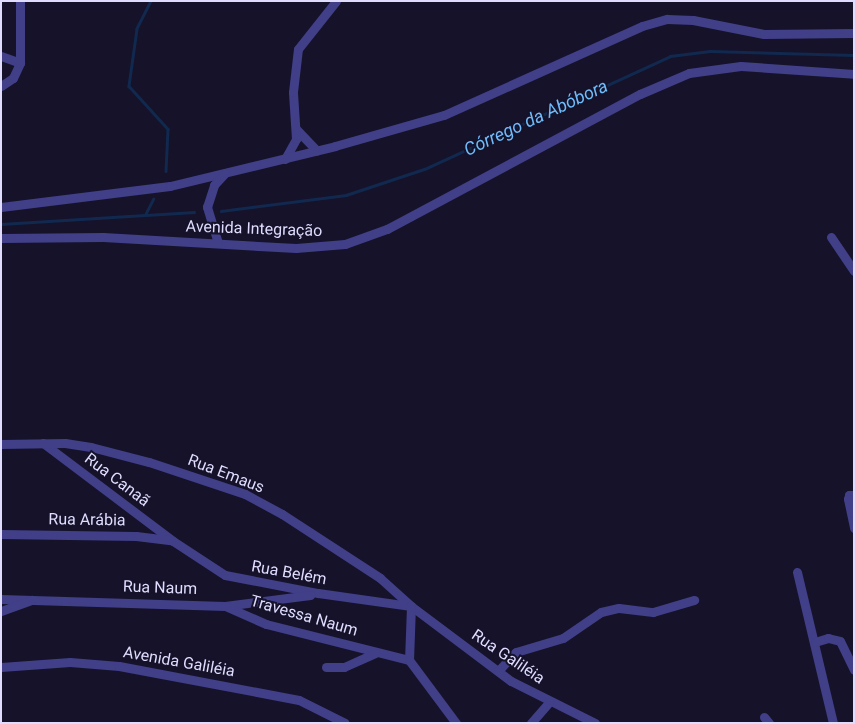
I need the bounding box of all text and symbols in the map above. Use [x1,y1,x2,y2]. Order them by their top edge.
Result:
water label: Córrego da Abóbora [461,75,611,161]
street label: Avenida Integração [185,217,323,241]
street label: Rua Canaã [81,449,153,511]
street label: Rua Emaus [185,451,267,497]
street label: Rua Arábia [48,510,126,530]
street label: Rua Belém [250,557,328,589]
street label: Rua Naum [123,577,197,599]
street label: Travessa Naum [248,591,360,641]
street label: Rua Galiléia [468,626,548,688]
street label: Avenida Galiléia [122,643,236,681]

